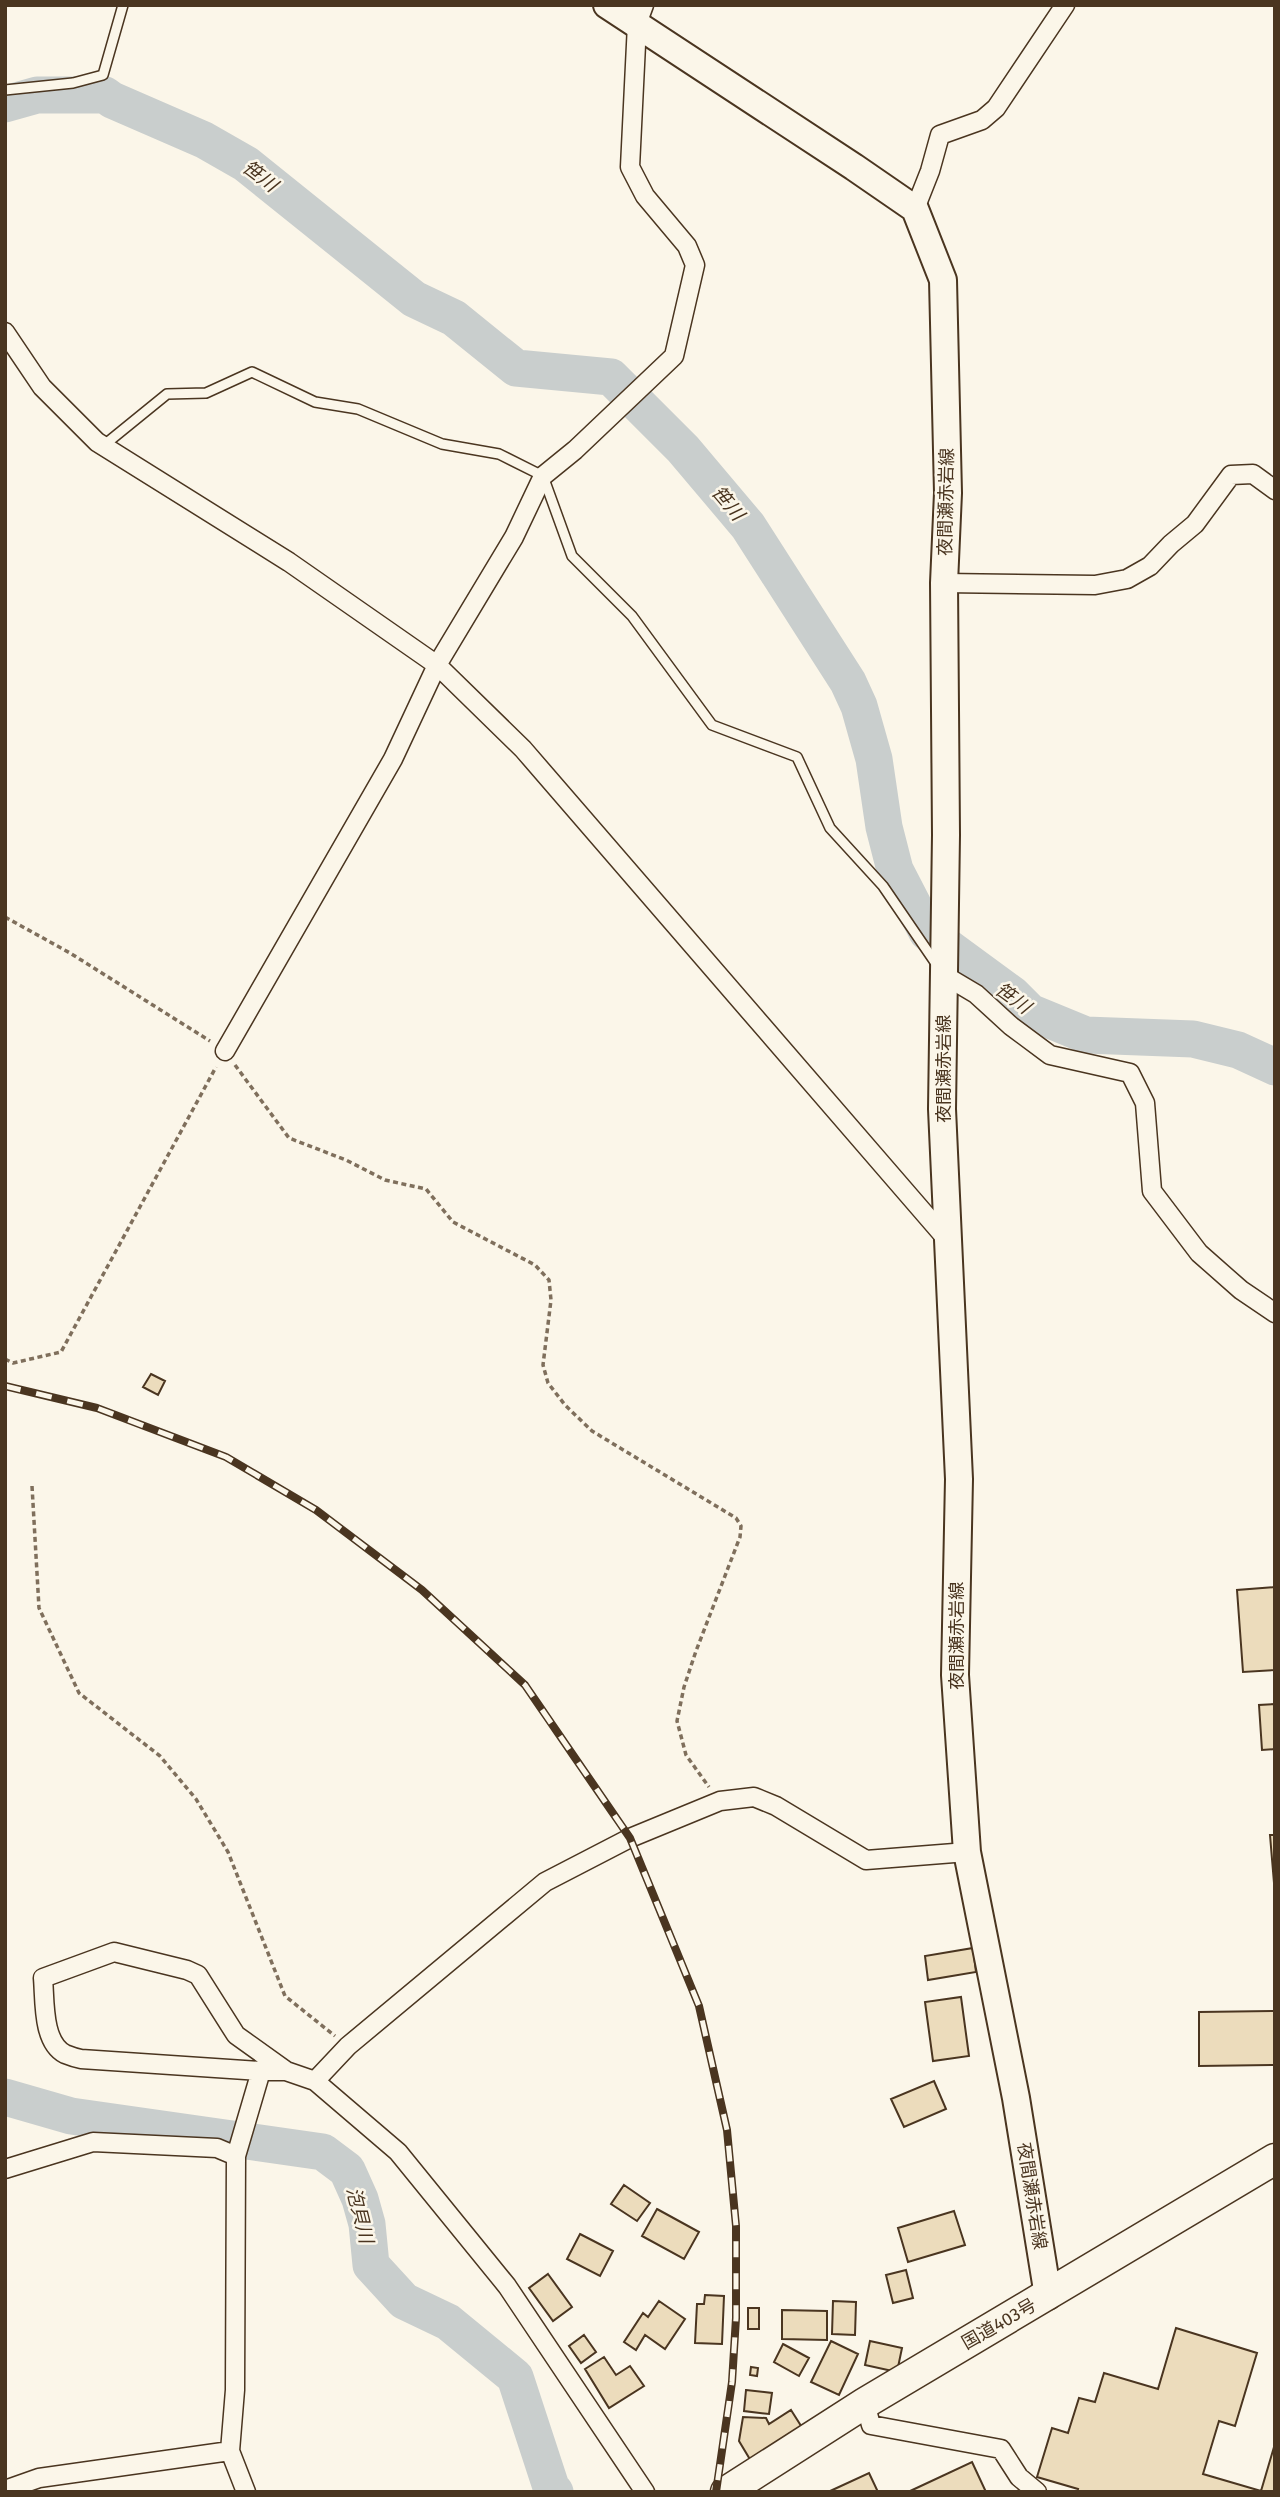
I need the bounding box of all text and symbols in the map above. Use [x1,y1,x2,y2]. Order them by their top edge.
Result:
water label: 笹川 [238,155,284,198]
street label: 夜間瀬赤岩線 [934,448,958,556]
water label: 笹川 [707,481,750,526]
water label: 笹川 [991,978,1037,1020]
street label: 夜間瀬赤岩線 [933,1015,955,1123]
street label: 夜間瀬赤岩線 [946,1582,968,1690]
street label: 夜間瀬赤岩線 [1013,2141,1051,2251]
water label: 泡貝川 [342,2185,379,2247]
street label: 国道403号 [958,2294,1040,2354]

